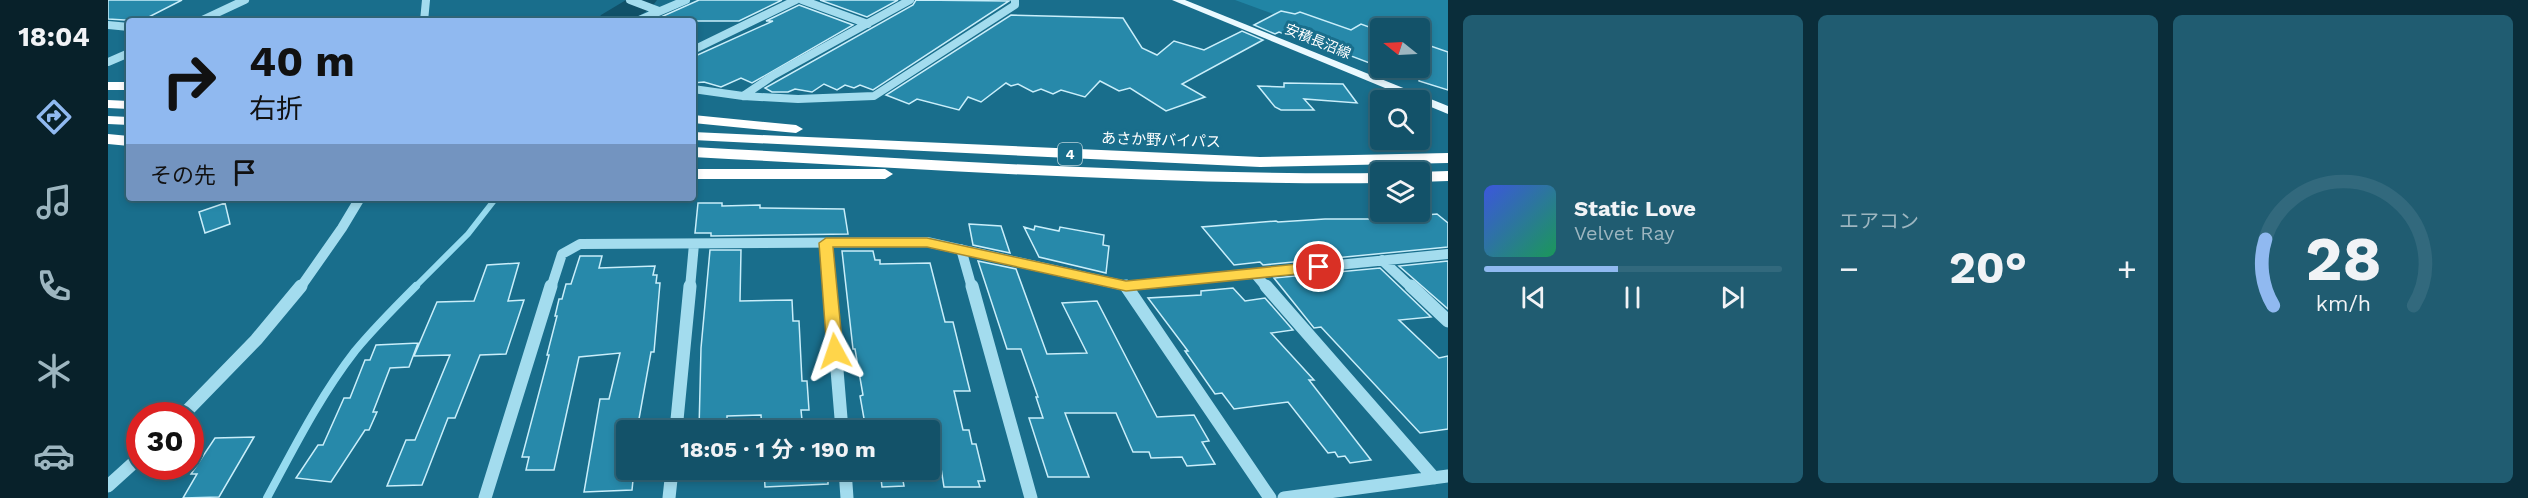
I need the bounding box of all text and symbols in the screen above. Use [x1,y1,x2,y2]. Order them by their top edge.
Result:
north arrow [1370,18,1430,78]
map controls [1370,18,1430,222]
street label: 安積長沼線 [1283,20,1353,62]
text: 18:04 [18,21,90,53]
text: 40 m [249,37,355,86]
icon: right [150,42,228,120]
button: search [1370,90,1430,150]
text: 右折 [249,93,303,125]
icon: directions [33,96,75,138]
street label: あさか野バイパス [1101,129,1221,151]
road number: 4 [1058,143,1082,165]
icon: arrive [228,156,261,189]
button: layers [1370,162,1430,222]
text: その先 [150,163,216,188]
icon: music [33,181,75,223]
text: Static Love [1574,196,1696,221]
text: エアコン [1839,209,1919,233]
text: Velvet Ray [1574,221,1675,245]
text: 28 [2305,222,2381,295]
pin [1293,241,1344,292]
text: 20° [1949,241,2027,294]
text: − [1839,249,1859,288]
text: + [2117,249,2137,288]
icon: arrive [1302,250,1335,283]
icon: phone [33,265,75,307]
icon: previous [1517,281,1550,314]
icon: pause [1616,281,1649,314]
icon: next [1716,281,1749,314]
text: km/h [2315,291,2371,316]
position arrow [803,319,867,383]
icon: climate [33,350,75,392]
speed limit sign: 30 [126,402,204,480]
icon: car [33,435,75,477]
text: 18:05 · 1 分 · 190 m [680,437,876,462]

